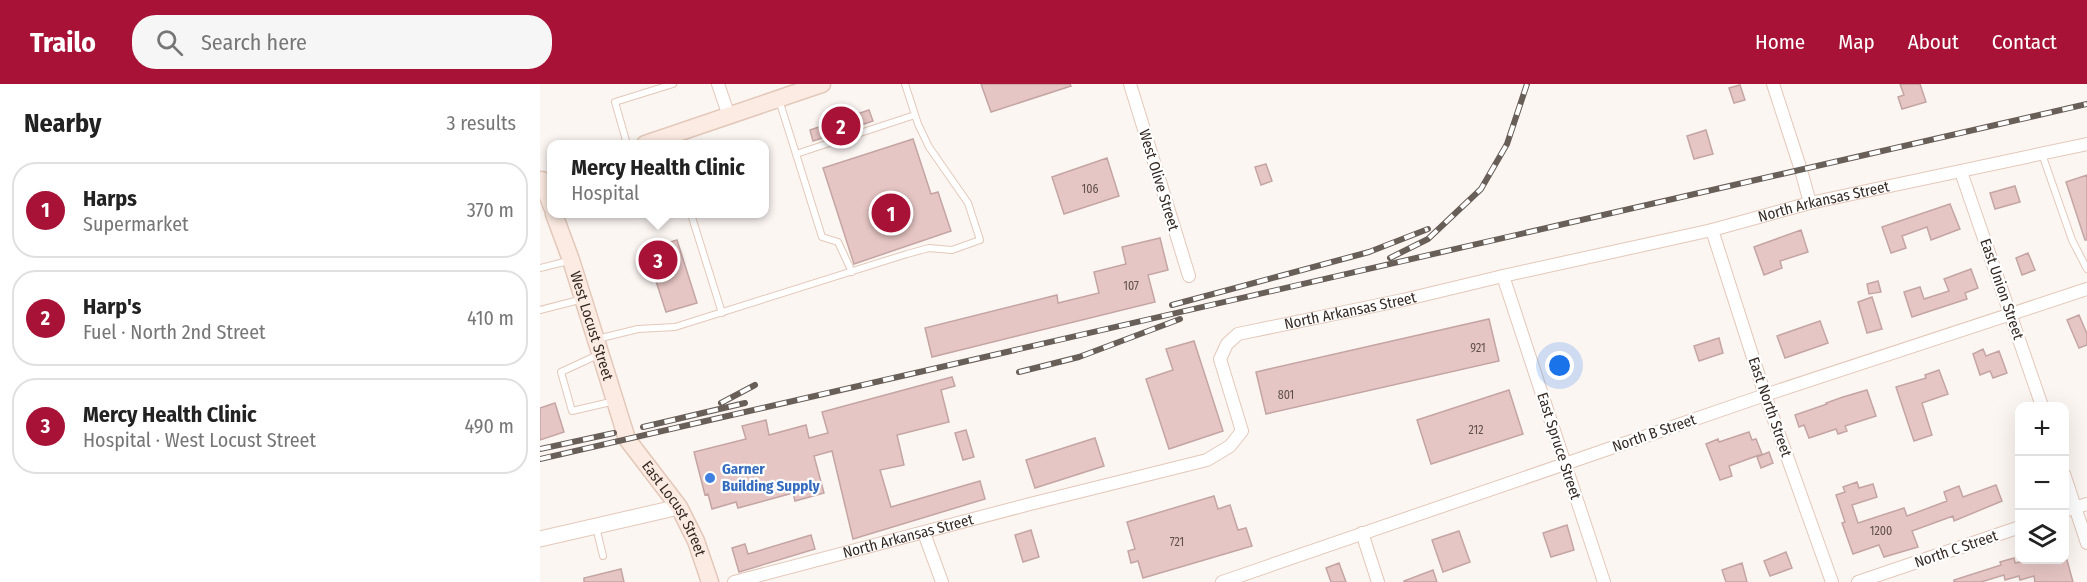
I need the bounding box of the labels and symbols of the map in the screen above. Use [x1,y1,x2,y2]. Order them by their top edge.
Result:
pin: 2 [822,104,860,148]
street label: West Olive Street [1135,127,1183,233]
street label: North Arkansas Street [1756,177,1891,226]
house number: 106 [1082,182,1098,196]
pin: 1 [872,190,910,236]
street label: East Union Street [1976,236,2028,342]
pin: 3 [638,238,678,282]
street label: West Locust Street [566,269,617,383]
house number: 107 [1123,279,1139,293]
street label: North Arkansas Street [1283,288,1418,333]
house number: 921 [1470,341,1486,355]
your location [1545,351,1574,380]
street label: East North Street [1744,355,1796,459]
house number: 801 [1278,388,1294,402]
street label: East Spruce Street [1533,390,1585,502]
street label: North B Street [1610,410,1698,456]
house number: 212 [1468,423,1484,437]
street label: East Locust Street [638,457,710,559]
place label: Garner Building Supply [722,460,820,495]
marker: Garner Building Supply [703,471,717,485]
street label: North Arkansas Street [841,510,975,562]
house number: 1200 [1870,524,1892,538]
street label: North C Street [1912,526,2000,572]
house number: 721 [1170,535,1184,549]

